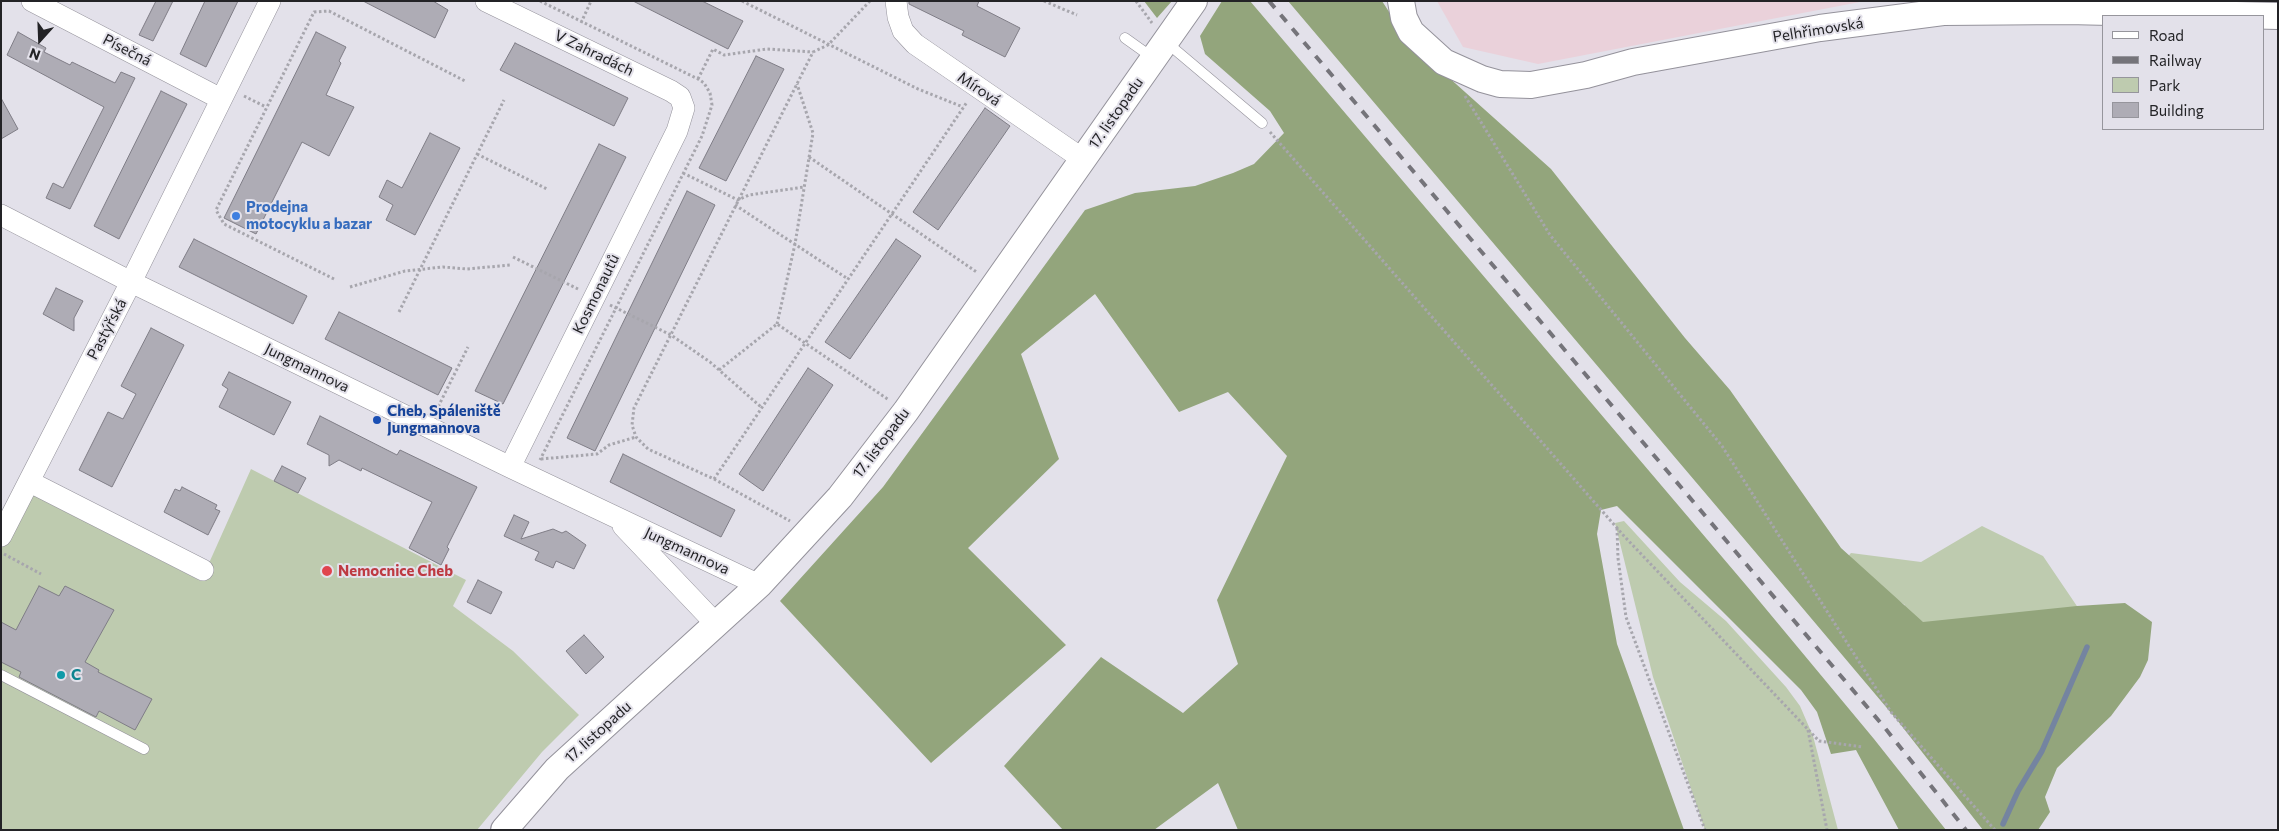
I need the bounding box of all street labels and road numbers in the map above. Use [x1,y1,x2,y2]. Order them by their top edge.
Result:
street label: Pelhřimovská [1771,14,1865,46]
street label: V Zahradách [551,26,637,80]
street label: Písečná [100,30,154,70]
street label: Mírová [954,68,1004,110]
street label: 17. listopadu [1085,74,1147,152]
street label: Kosmonautů [569,251,623,337]
street label: Pastýřská [83,295,131,363]
street label: Jungmannova [262,340,352,396]
street label: 17. listopadu [849,404,913,482]
street label: Jungmannova [642,523,732,579]
street label: 17. listopadu [561,698,635,766]

